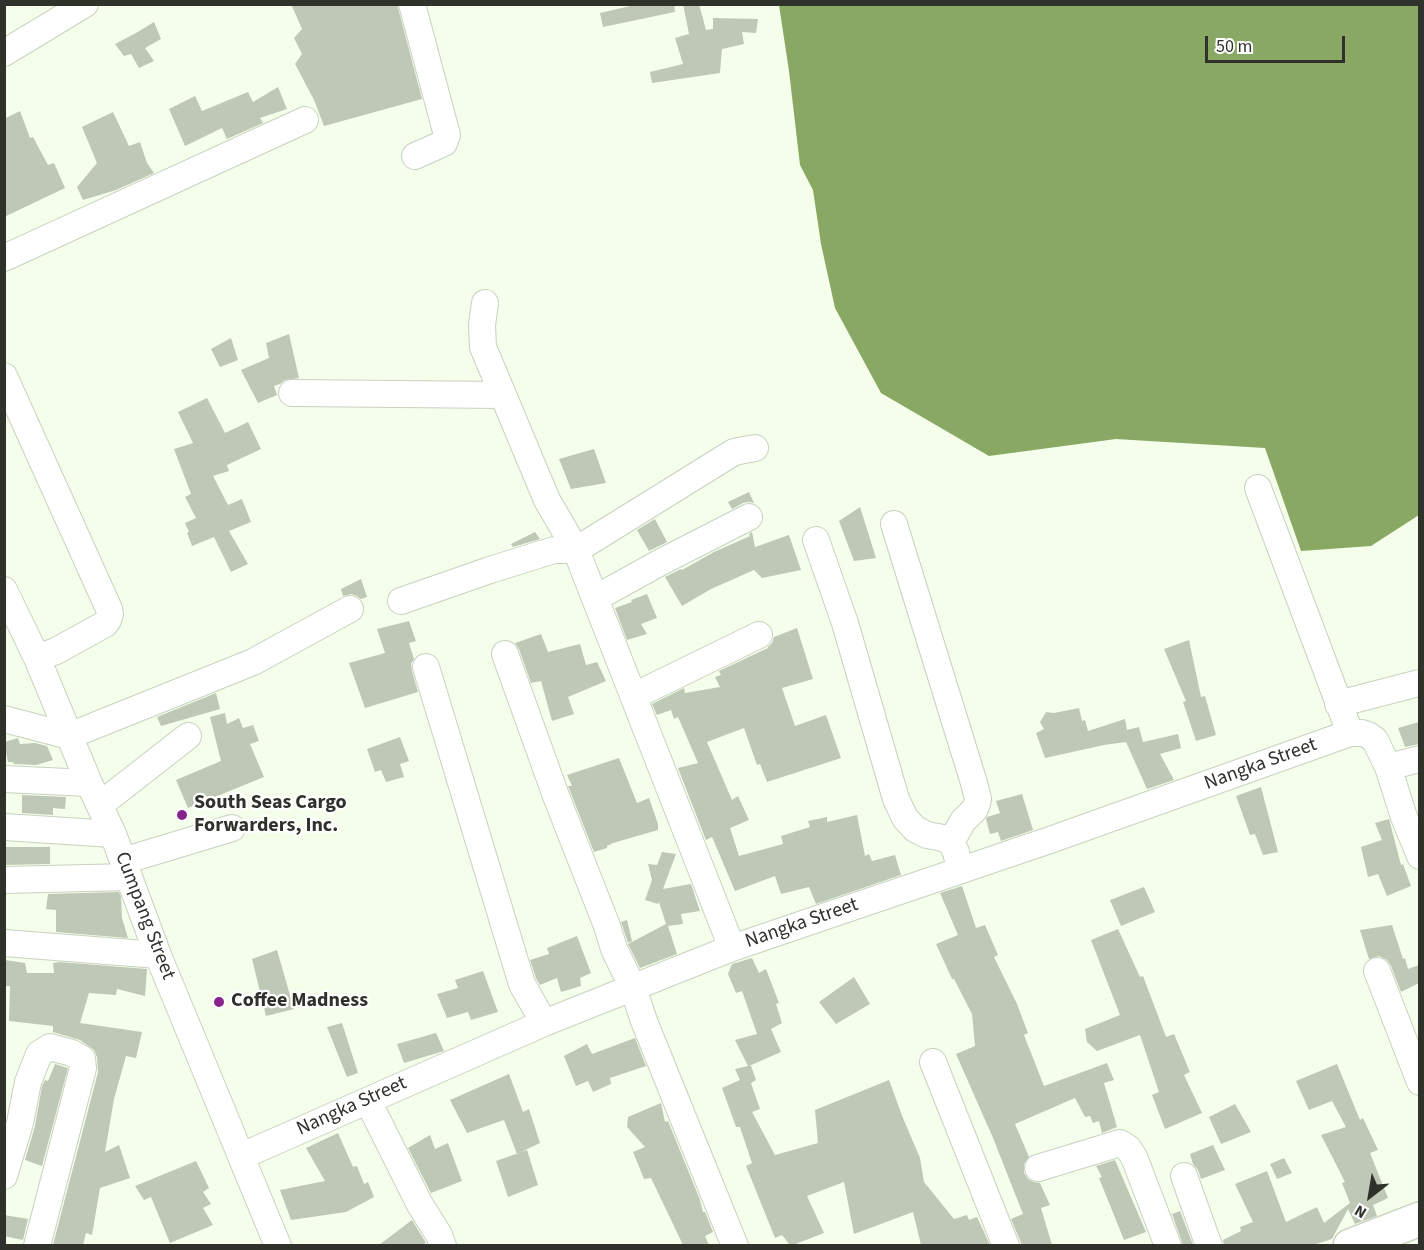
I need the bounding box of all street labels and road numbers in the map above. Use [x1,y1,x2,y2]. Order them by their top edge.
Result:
street label: Nangka Street [1201,734,1321,796]
street label: Cumpang Street [109,849,179,983]
street label: Nangka Street [742,893,862,955]
street label: Nangka Street [293,1072,411,1142]

